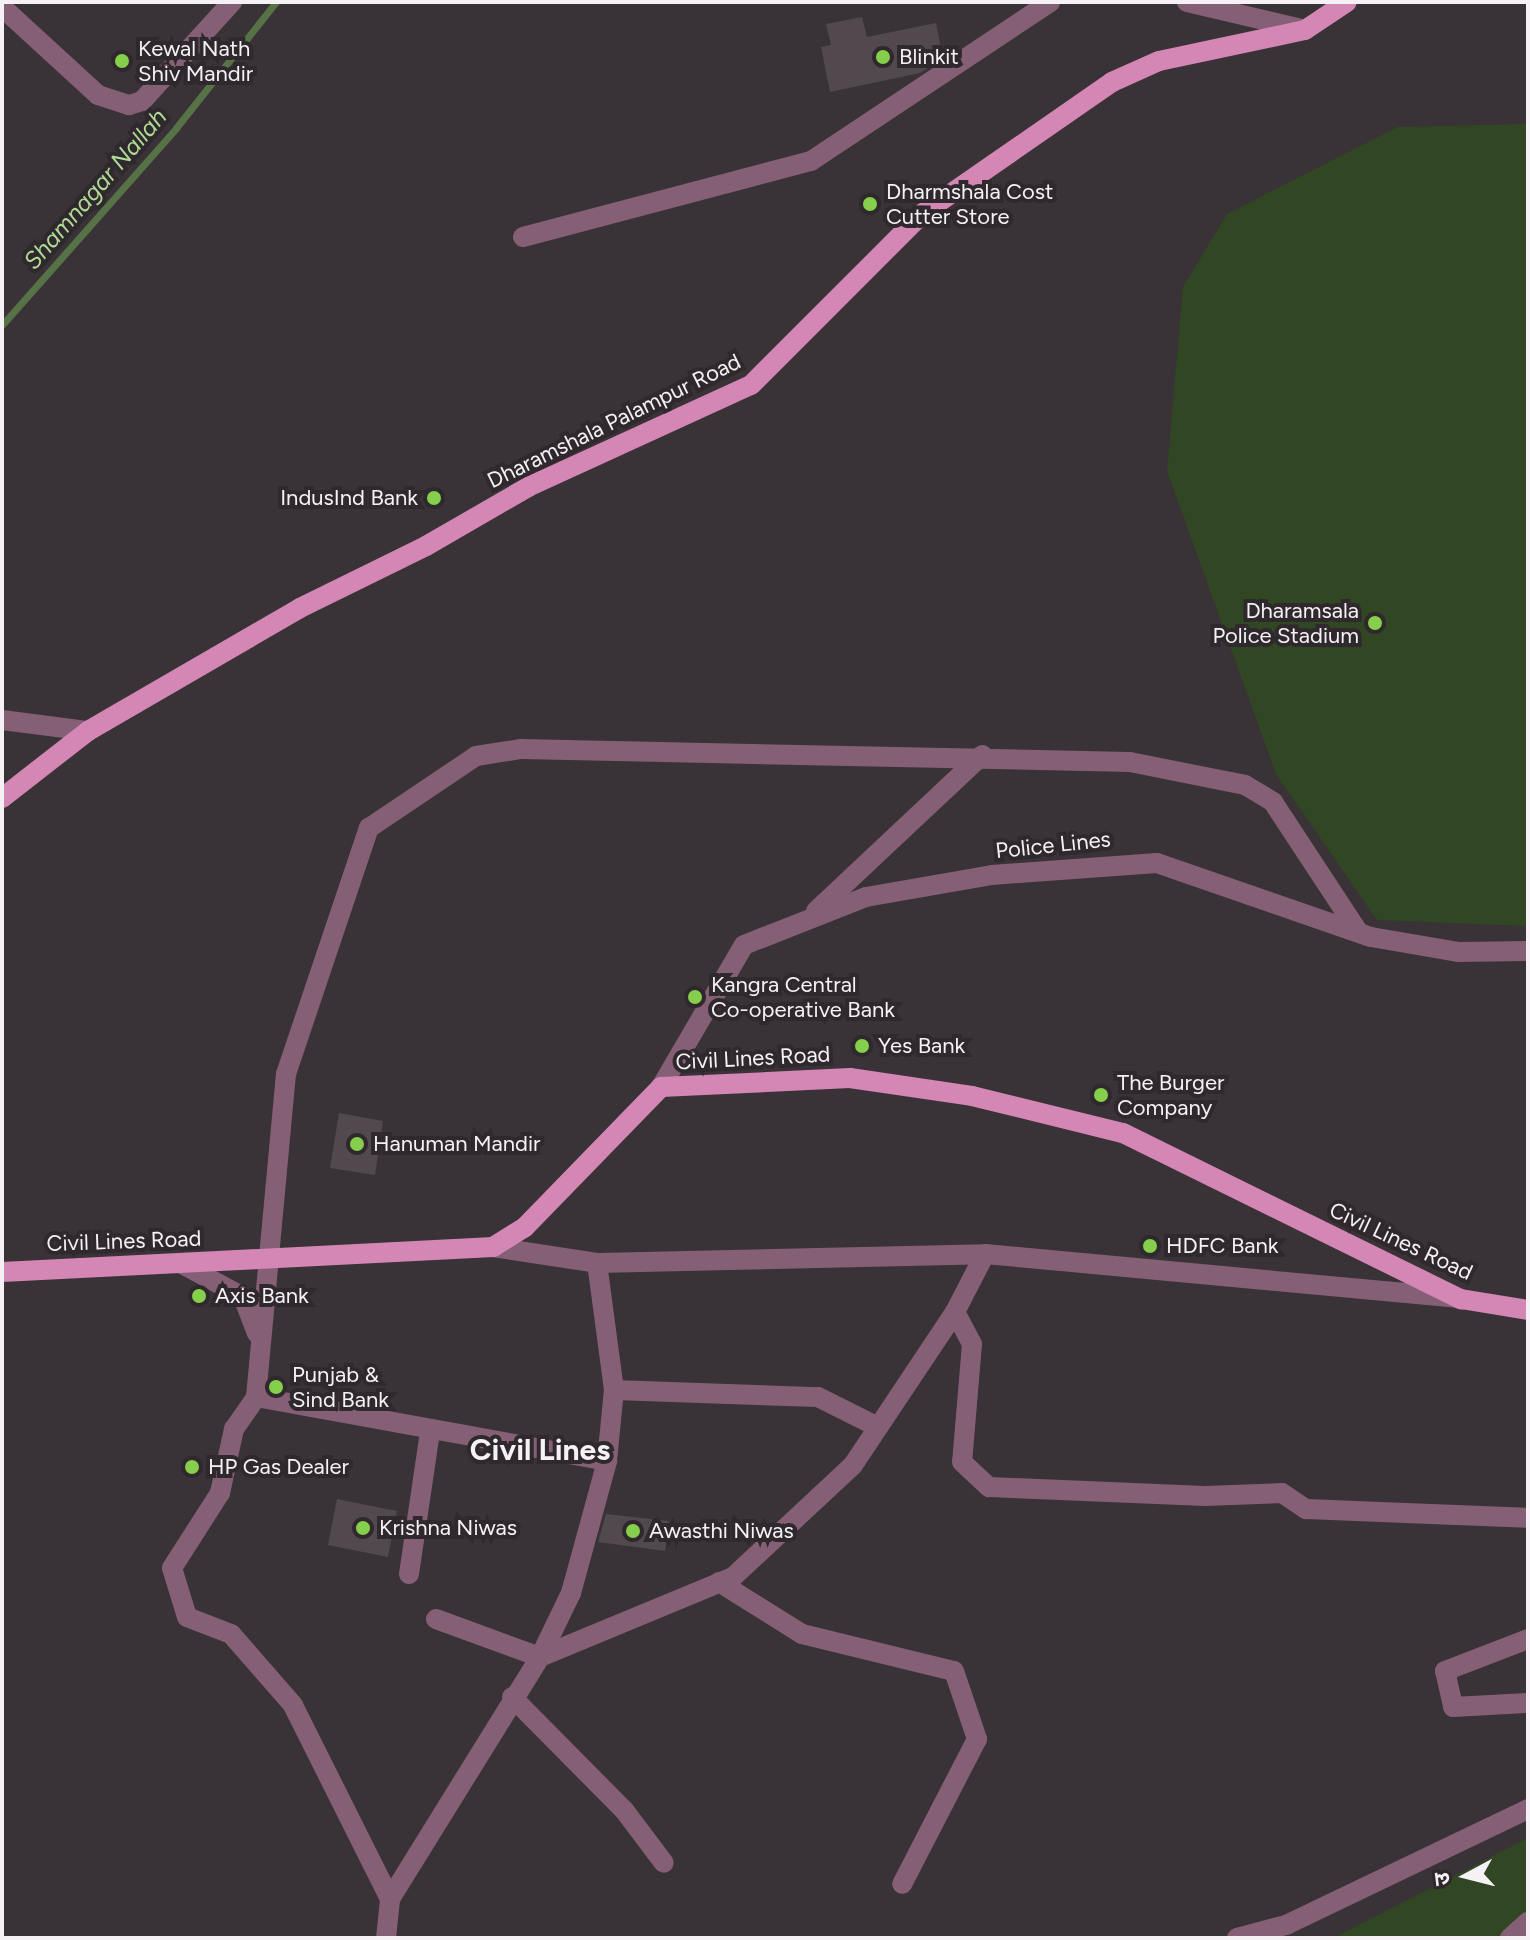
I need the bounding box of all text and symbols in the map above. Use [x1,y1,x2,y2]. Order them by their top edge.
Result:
place label: Kewal Nath Shiv Mandir [138,35,253,86]
place label: Blinkit [899,44,959,70]
marker: Blinkit [874,48,892,66]
marker: Kewal Nath Shiv Mandir [113,52,131,70]
water label: Shamnagar Nallah [17,103,173,275]
place label: Dharmshala Cost Cutter Store [886,178,1053,230]
marker: Dharmshala Cost Cutter Store [861,195,879,213]
street label: Dharamshala Palampur Road [483,348,745,494]
place label: IndusInd Bank [280,485,418,511]
marker: IndusInd Bank [425,489,443,507]
place label: Dharamsala Police Stadium [1212,597,1359,648]
marker: Dharamsala Police Stadium [1366,614,1384,632]
street label: Police Lines [994,826,1112,864]
place label: Kangra Central Co-operative Bank [711,971,895,1022]
marker: Kangra Central Co-operative Bank [686,988,704,1006]
place label: Yes Bank [878,1033,965,1059]
marker: Yes Bank [853,1037,871,1055]
street label: Civil Lines Road [675,1041,831,1075]
place label: The Burger Company [1117,1069,1224,1120]
marker: The Burger Company [1092,1086,1110,1104]
place label: Hanuman Mandir [373,1131,540,1157]
marker: Hanuman Mandir [348,1135,366,1153]
street label: Civil Lines Road [1325,1196,1477,1286]
street label: Civil Lines Road [46,1225,202,1257]
place label: HDFC Bank [1166,1233,1279,1259]
marker: HDFC Bank [1141,1237,1159,1255]
place label: Axis Bank [215,1283,309,1309]
marker: Axis Bank [190,1287,208,1305]
place label: Punjab & Sind Bank [292,1361,389,1412]
marker: Punjab & Sind Bank [267,1378,285,1396]
district label: Civil Lines [470,1432,610,1468]
place label: HP Gas Dealer [208,1454,349,1480]
marker: HP Gas Dealer [183,1458,201,1476]
place label: Krishna Niwas [379,1515,517,1541]
place label: Awasthi Niwas [649,1518,794,1544]
marker: Krishna Niwas [354,1519,372,1537]
marker: Awasthi Niwas [624,1522,642,1540]
north arrow [1426,1836,1506,1916]
text: उ [1427,1871,1456,1887]

